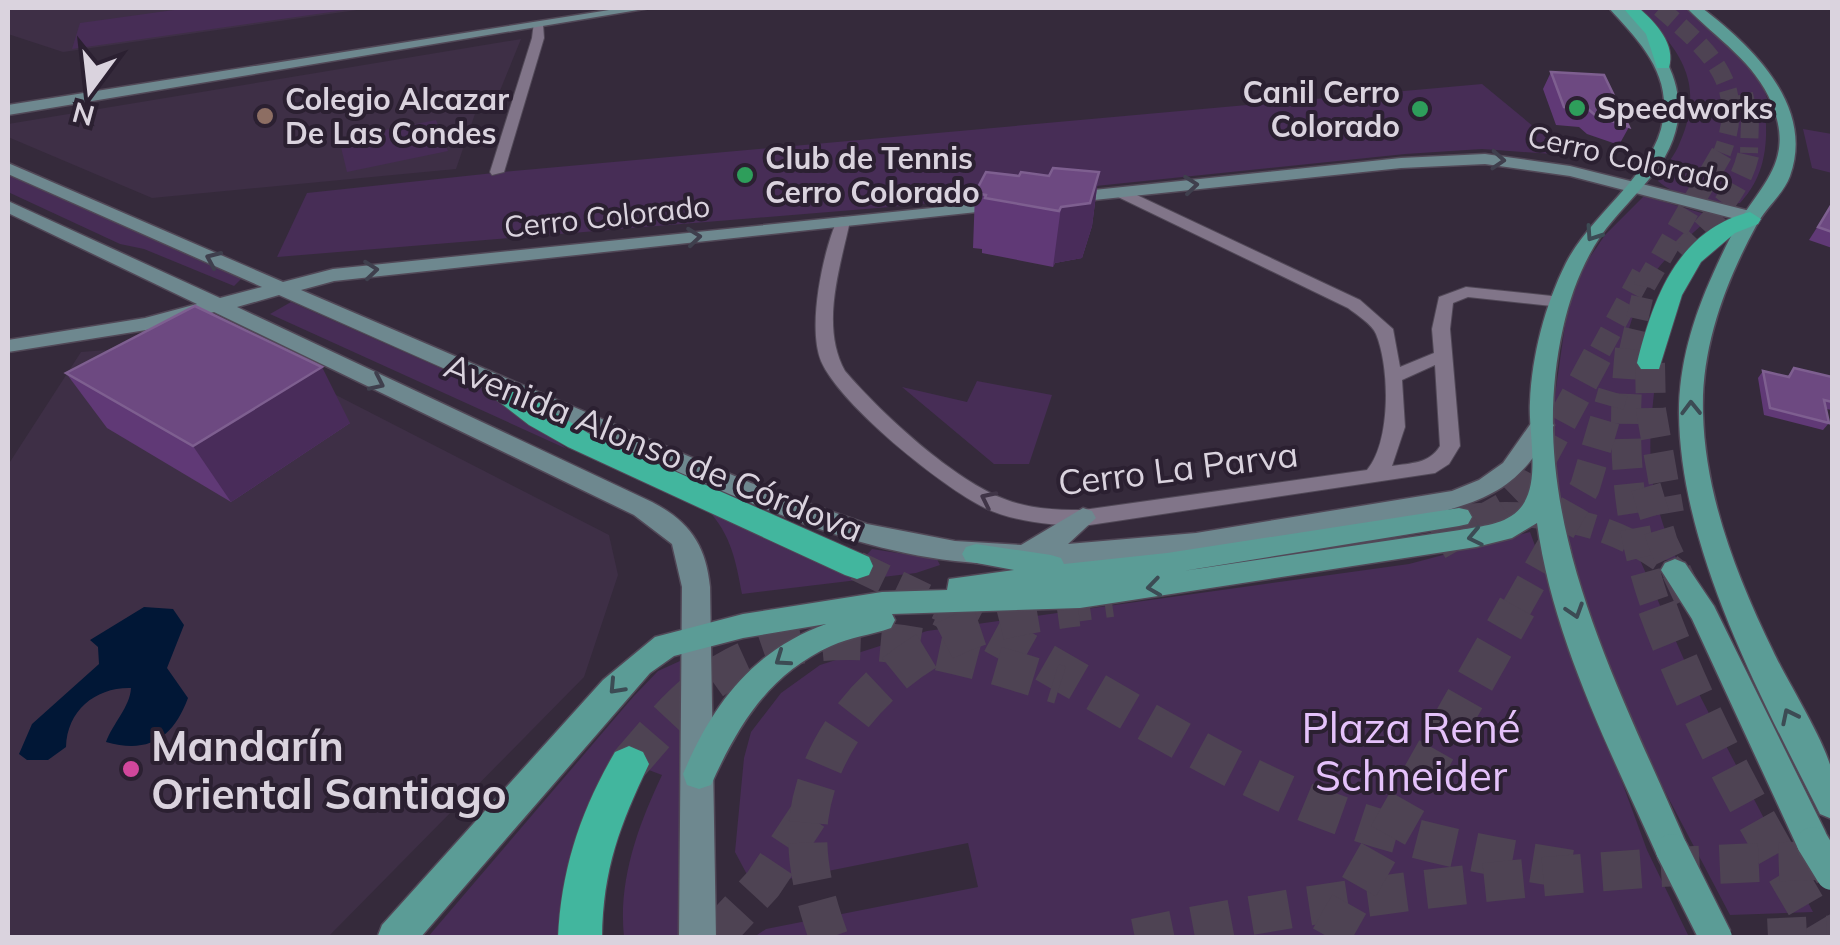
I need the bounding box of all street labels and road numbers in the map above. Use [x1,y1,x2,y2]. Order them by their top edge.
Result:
street label: Cerro Colorado [1524,116,1734,200]
street label: Cerro Colorado [502,186,712,246]
street label: Avenida Alonso de Córdova [438,343,870,551]
street label: Cerro La Parva [1056,431,1300,505]

